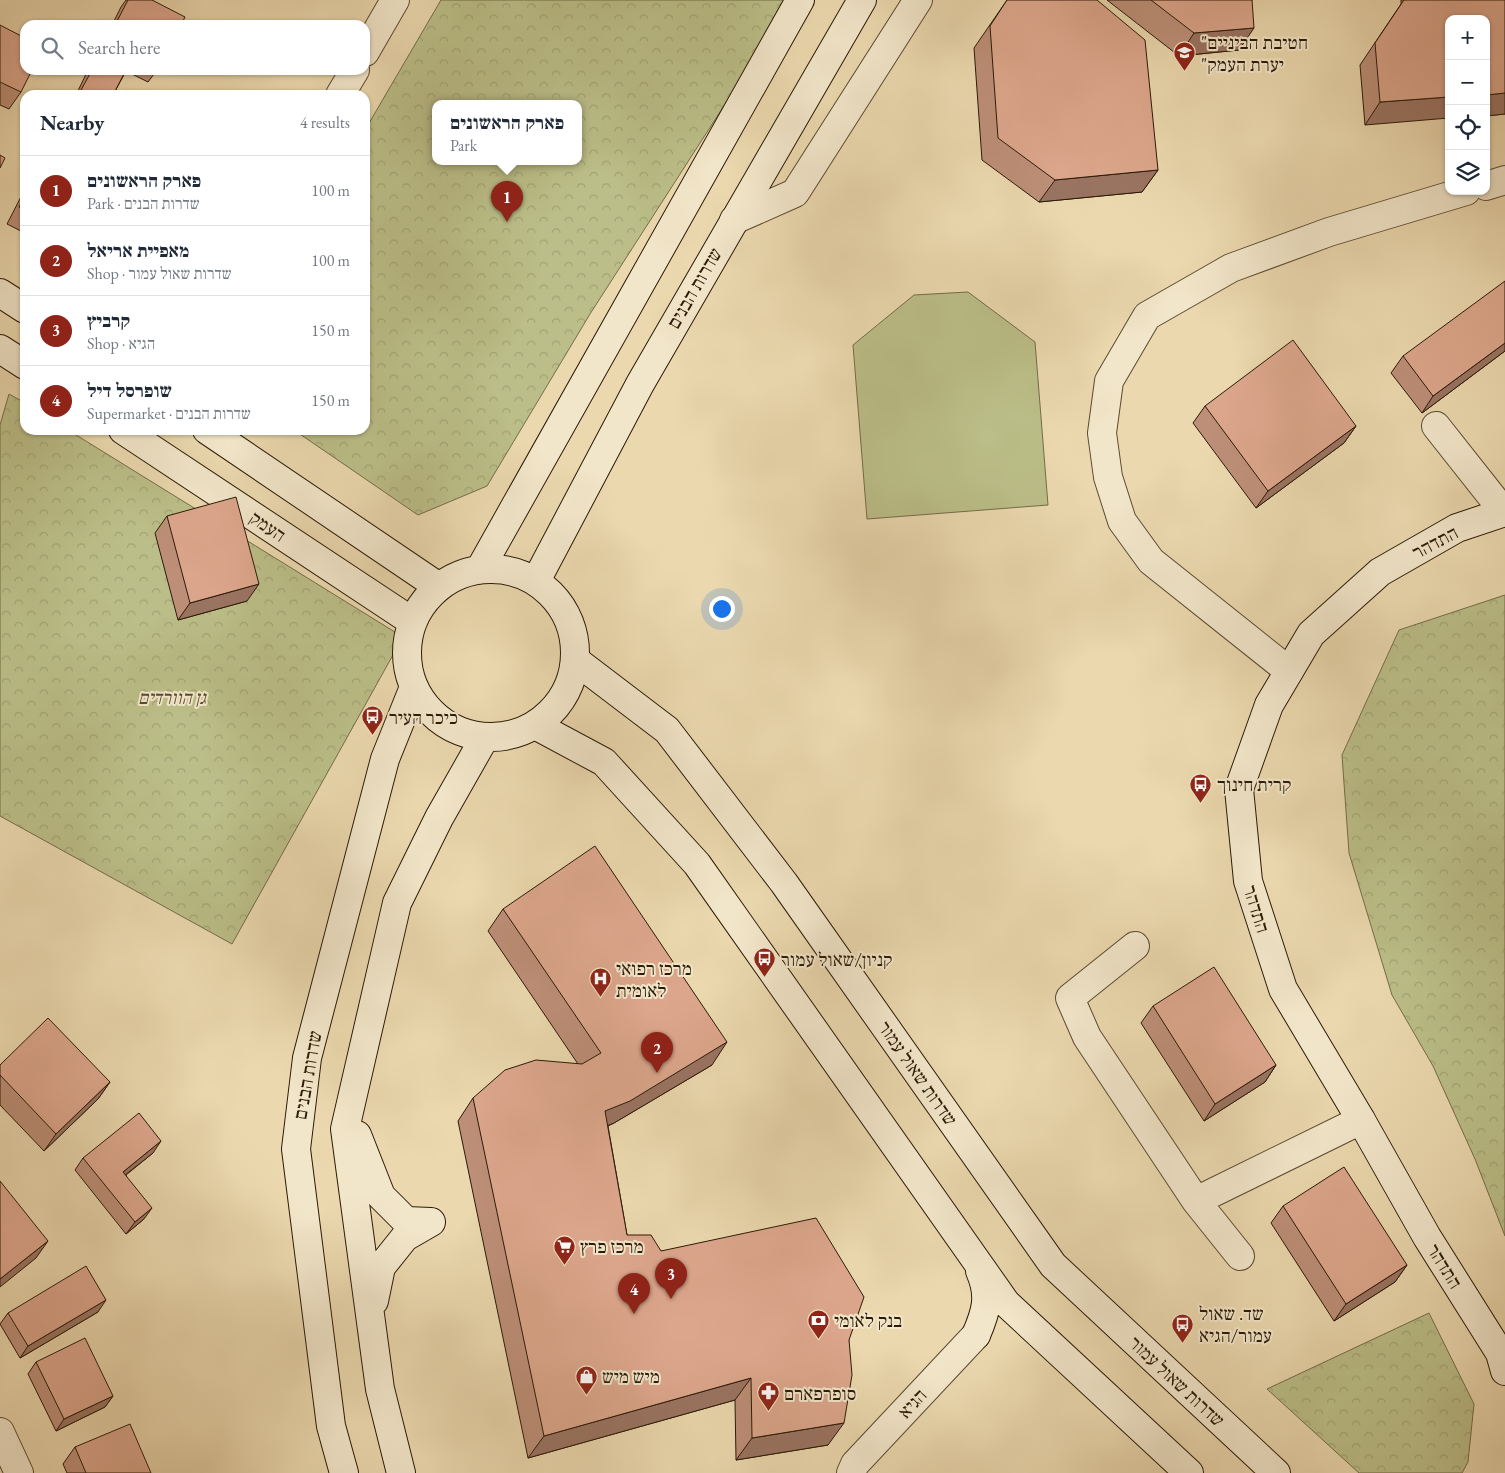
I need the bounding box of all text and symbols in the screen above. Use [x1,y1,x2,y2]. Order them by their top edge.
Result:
map controls [1445,15,1490,195]
button: + [1445,15,1490,60]
search box [20,20,370,75]
place label: "חטיבת הביניים "יערת העמק [1201,30,1308,77]
icon: search [38,34,66,62]
text: Search here [78,35,160,60]
school or university icon: "חטיבת הביניים "יערת העמק [1173,41,1197,72]
button: − [1445,60,1490,105]
popup [432,100,582,165]
button: locate [1445,105,1490,150]
text: Nearby [40,109,104,136]
text: פארק הראשונים [450,110,564,135]
text: 4 results [300,112,350,133]
text: Park [450,135,477,156]
button: layers [1445,150,1490,195]
text: פארק הראשונים [87,168,201,193]
text: 1 [52,180,60,201]
text: 100 m [311,180,350,201]
pin: 1 [491,181,523,222]
text: Park · שדרות הבנים [87,193,199,214]
text: מאפיית אריאל [87,238,189,263]
street label: שדרות הבנים [661,243,728,333]
text: 2 [52,250,60,271]
text: 100 m [311,250,350,271]
text: Shop · שדרות שאול עמור [87,263,231,284]
text: קרביץ [87,308,130,333]
text: 3 [52,320,60,341]
text: 150 m [311,320,350,341]
text: Shop · הגיא [87,333,155,354]
text: שופרסל דיל [87,378,172,403]
text: 4 [52,390,60,411]
text: 150 m [311,390,350,411]
text: Supermarket · שדרות הבנים [87,403,251,424]
street label: העמק [245,505,291,548]
street label: התדהר [1408,520,1463,565]
your location [709,596,735,622]
park label: גן הוורדים [138,685,208,710]
bus stop icon: כיכר העיר [361,705,385,736]
place label: כיכר העיר [389,705,458,730]
bus stop icon: קרית חינוך [1189,772,1213,803]
place label: קרית חינוך [1217,772,1292,797]
street label: התדהר [1237,882,1276,936]
bus stop icon: קניון/שאול עמור [753,947,777,978]
place label: קניון/שאול עמור [781,947,893,972]
place label: מרכז רפואי לאומית [616,956,692,1003]
hospital icon: מרכז רפואי לאומית [588,967,612,998]
street label: שדרות שאול עמור [872,1016,963,1131]
street label: שדרות הבנים [287,1029,328,1121]
pin: 2 [641,1032,673,1073]
supermarket icon: מרכז פרץ [552,1234,576,1265]
place label: מרכז פרץ [580,1234,644,1259]
street label: התדהר [1421,1239,1468,1293]
pin: 3 [655,1258,687,1299]
pin: 4 [618,1273,650,1314]
place label: שד. שאול עמור/הגיא [1199,1301,1272,1348]
bank icon: בנק לאומי [806,1308,830,1339]
place label: בנק לאומי [834,1308,902,1333]
bus stop icon: שד. שאול עמור/הגיא [1171,1312,1195,1343]
street label: שדרות שאול עמור [1123,1331,1230,1432]
shop icon: מיש מיש [574,1364,598,1395]
place label: מיש מיש [602,1364,660,1389]
pharmacy icon: סופרפארם [756,1381,780,1412]
place label: סופרפארם [784,1381,856,1406]
street label: הגיא [892,1383,932,1423]

